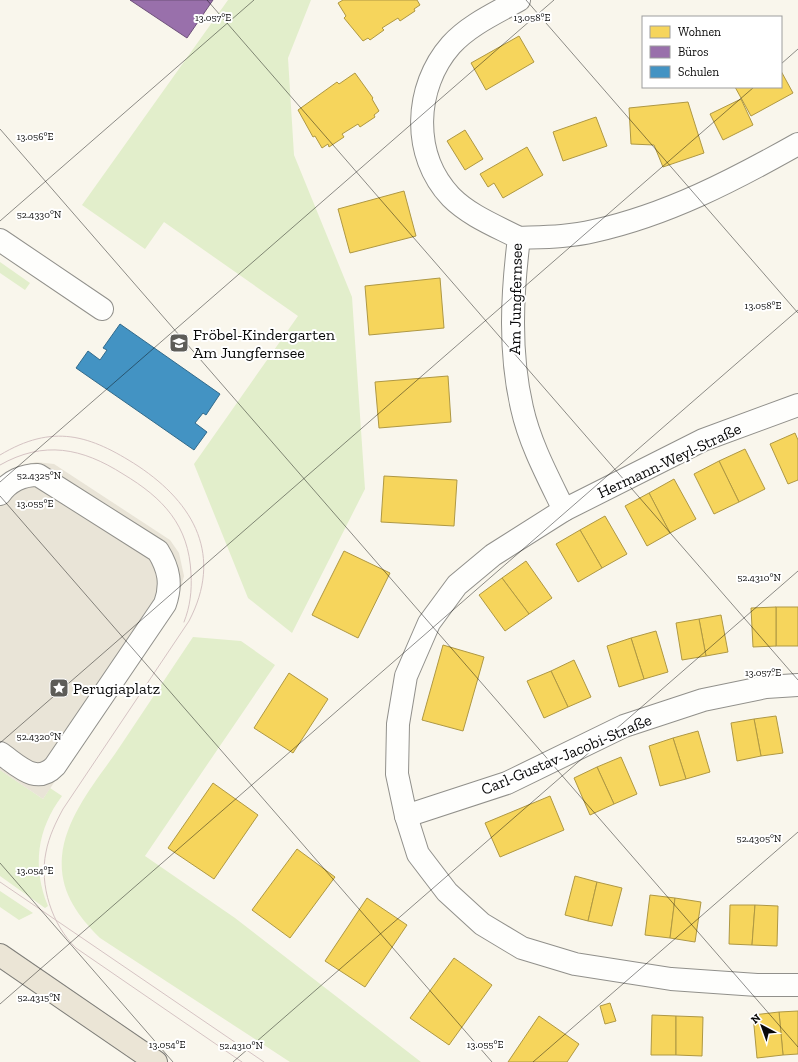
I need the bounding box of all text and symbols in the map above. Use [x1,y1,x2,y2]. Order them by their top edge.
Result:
text: 13.057°E [195,12,231,24]
text: 13.058°E [514,12,551,24]
legend [642,16,782,88]
text: Wohnen [678,25,721,39]
text: Büros [678,45,708,59]
text: Schulen [678,65,719,79]
text: 13.056°E [17,131,53,143]
text: 52.4330°N [17,209,62,221]
street label: Am Jungfernsee [505,243,526,355]
text: 13.058°E [745,300,782,312]
place label: Fröbel-Kindergarten Am Jungfernsee [193,325,336,362]
school or university icon: Fröbel-Kindergarten Am Jungfernsee [168,332,190,354]
street label: Hermann-Weyl-Straße [594,419,744,502]
text: 52.4325°N [17,470,62,482]
text: 13.055°E [17,498,53,510]
text: 52.4310°N [737,572,781,584]
text: 13.057°E [745,667,781,679]
place icon: Perugiaplatz [48,677,70,699]
place label: Perugiaplatz [73,679,160,698]
street label: Carl-Gustav-Jacobi-Straße [478,710,654,799]
text: 52.4320°N [17,731,62,743]
text: 52.4305°N [737,833,782,845]
text: 13.054°E [17,865,53,877]
text: 52.4315°N [18,992,61,1004]
north arrow [742,1006,782,1046]
text: N [748,1011,764,1026]
text: 13.054°E [149,1039,185,1051]
text: 13.055°E [467,1039,503,1051]
text: 52.4310°N [219,1040,263,1052]

